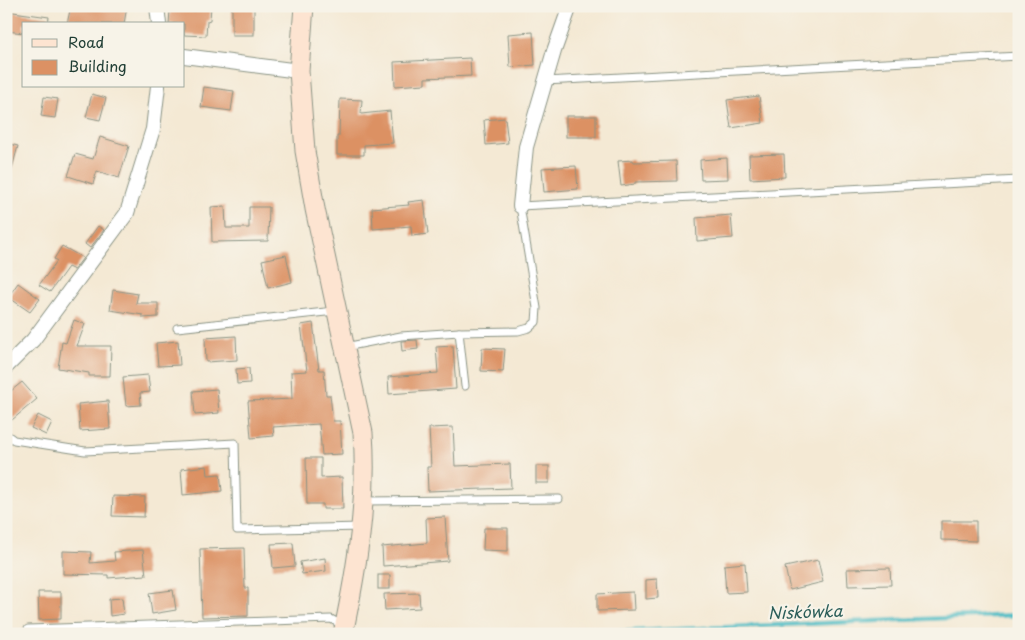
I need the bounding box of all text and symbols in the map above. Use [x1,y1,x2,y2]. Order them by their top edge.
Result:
legend [22,22,185,88]
text: Road [68,30,104,53]
text: Building [68,54,127,77]
water label: Niskówka [767,598,844,624]

